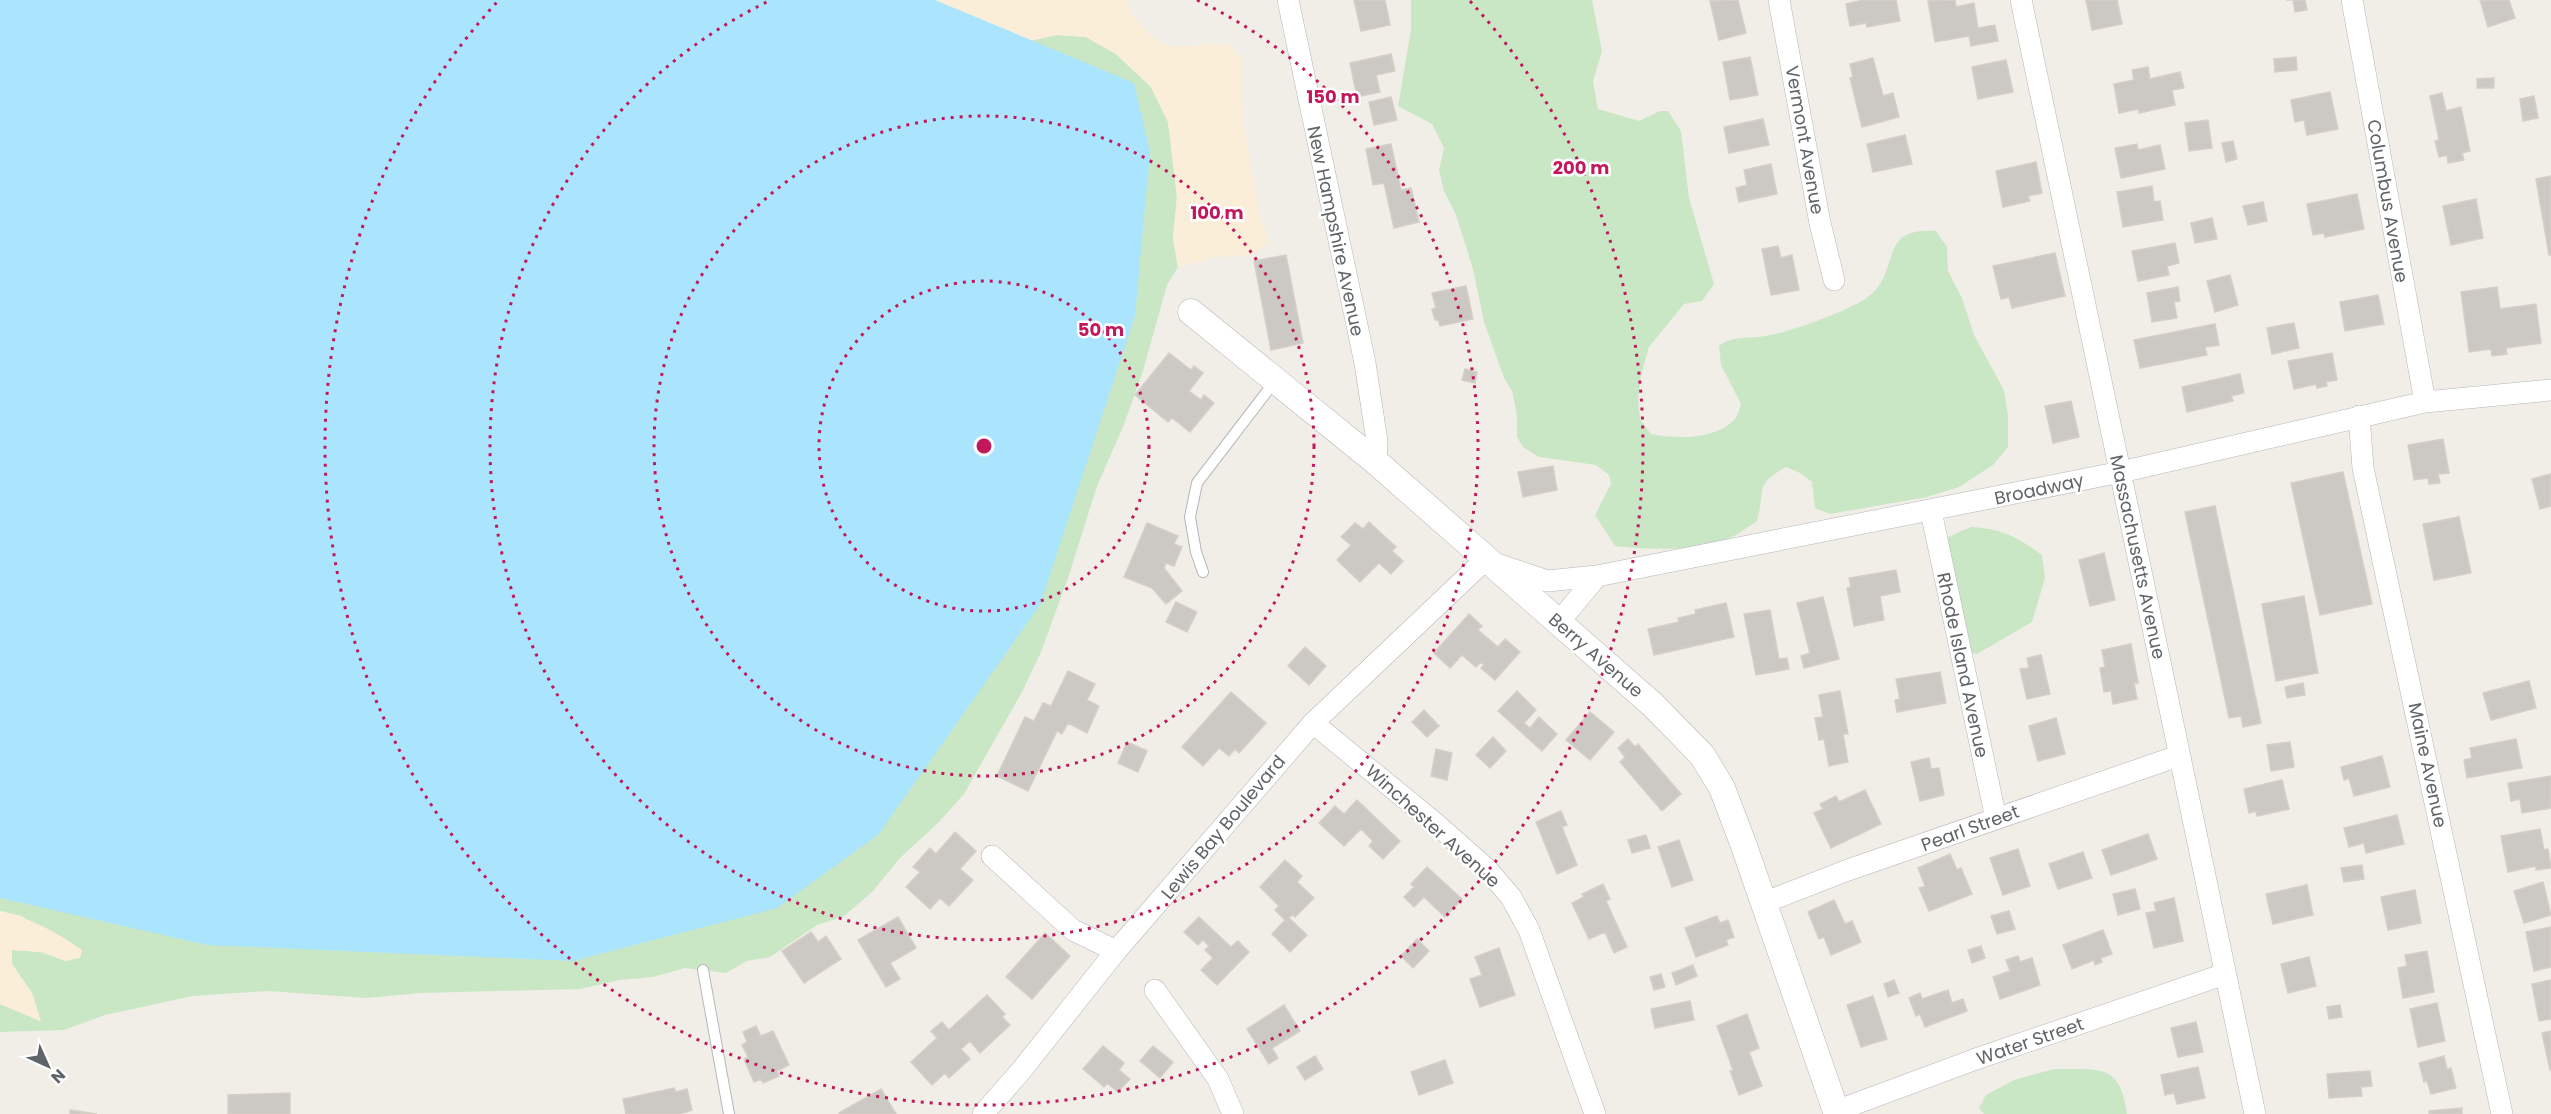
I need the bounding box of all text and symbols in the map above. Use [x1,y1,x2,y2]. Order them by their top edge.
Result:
street label: Vermont Avenue [1780,64,1830,216]
text: 150 m [1306,84,1360,109]
street label: Columbus Avenue [2361,117,2415,285]
street label: New Hampshire Avenue [1301,124,1371,338]
text: 200 m [1553,155,1609,180]
text: 100 m [1190,200,1244,225]
text: 50 m [1078,317,1124,342]
centre of rings [974,436,994,456]
street label: Massachusetts Avenue [2104,453,2172,661]
street label: Broadway [1992,467,2086,511]
street label: Rhode Island Avenue [1931,570,1995,760]
street label: Berry Avenue [1543,607,1649,703]
street label: Maine Avenue [2403,700,2453,830]
street label: Lewis Bay Boulevard [1155,750,1291,904]
street label: Winchester Avenue [1360,759,1506,893]
street label: Pearl Street [1918,799,2022,857]
street label: Water Street [1973,1011,2087,1071]
north arrow [18,1036,78,1096]
text: N [46,1064,71,1089]

